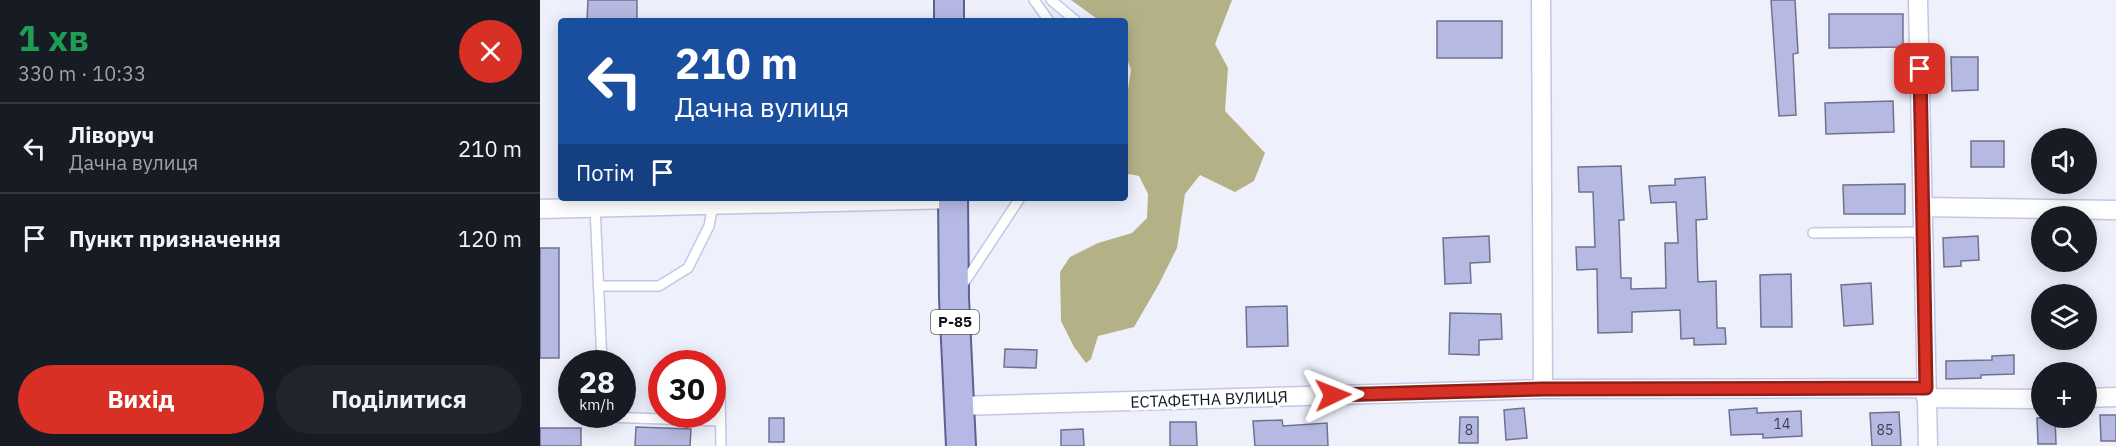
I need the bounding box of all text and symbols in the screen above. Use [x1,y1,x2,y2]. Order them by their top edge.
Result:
text: 1 хв [18,14,89,61]
button: close [459,20,522,83]
text: 210 m [675,36,798,91]
icon: left [576,42,654,120]
pin [1894,43,1945,94]
icon: arrive [1903,52,1936,85]
text: 330 m · 10:33 [18,60,146,87]
text: Дачна вулиця [675,89,849,124]
text: Ліворуч [69,120,154,149]
map controls [2031,128,2097,428]
button: sound [2031,128,2097,194]
icon: left [18,132,51,165]
text: 210 m [458,134,522,163]
text: Дачна вулиця [69,149,198,176]
icon: arrive [646,156,679,189]
text: Потім [576,158,634,187]
button: search [2031,206,2097,272]
icon: arrive [18,222,51,255]
text: Пункт призначення [69,224,281,253]
text: 120 m [458,224,522,253]
button: layers [2031,284,2097,350]
road number: Р-85 [931,310,979,334]
speed limit sign: 30 [648,350,726,428]
text: 28 [579,362,615,401]
button: + [2031,362,2097,428]
position arrow [1301,363,1365,427]
button: Вихід [18,365,264,434]
button: Поділитися [276,365,522,434]
street label: ЕСТАФЕТНА ВУЛИЦЯ [1130,386,1288,412]
text: km/h [579,395,615,414]
house number: 14 [1774,415,1790,433]
house number: 8 [1465,421,1473,439]
house number: 85 [1877,421,1893,439]

